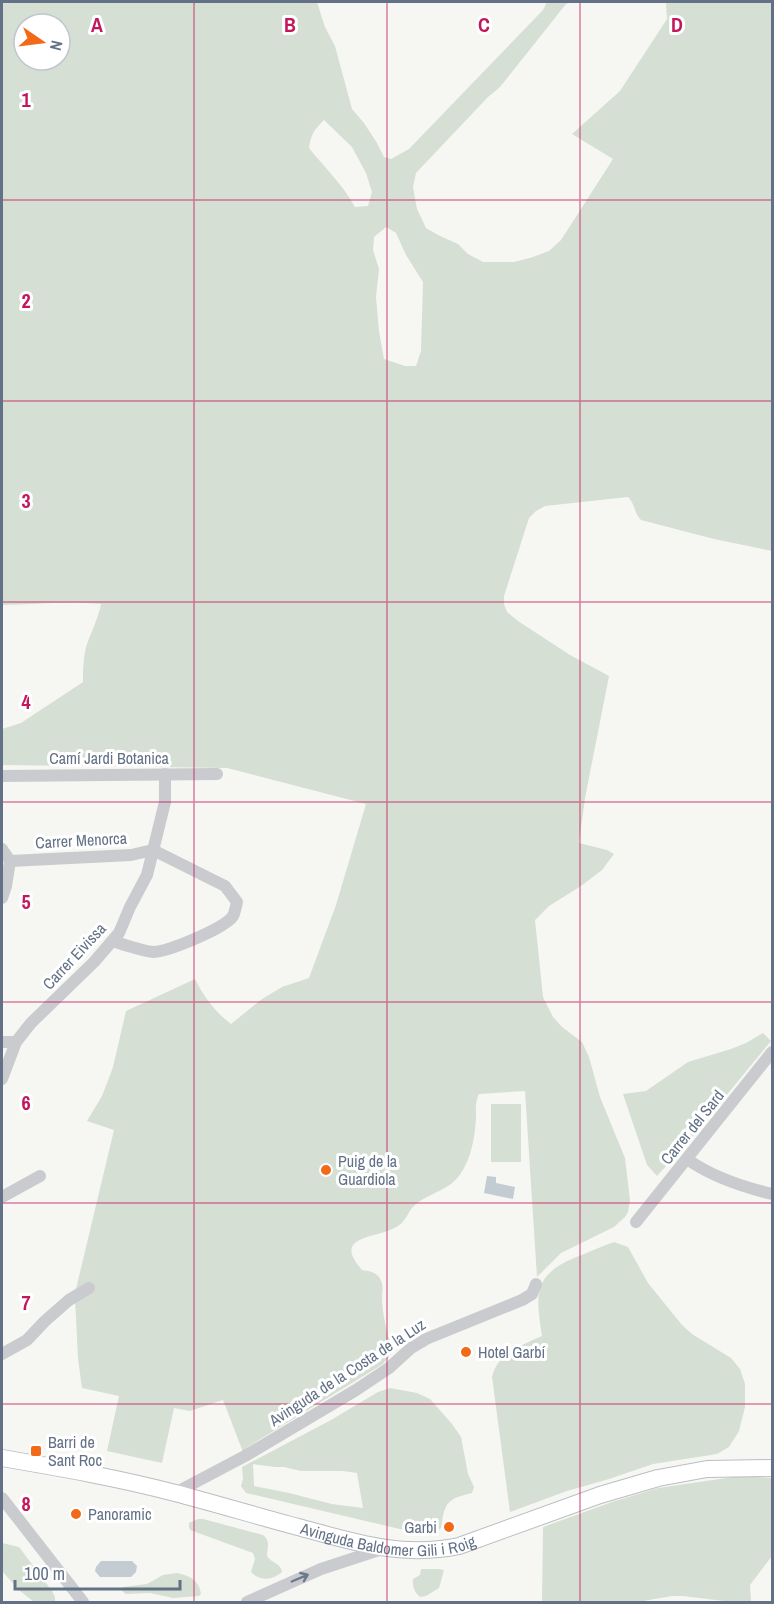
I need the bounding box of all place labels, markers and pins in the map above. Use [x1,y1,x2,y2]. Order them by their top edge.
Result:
place label: Puig de la Guardiola [338,1150,398,1190]
marker: Puig de la Guardiola [319,1163,333,1177]
place label: Hotel Garbí [478,1341,545,1363]
marker: Hotel Garbí [459,1345,473,1359]
place label: Barri de Sant Roc [48,1431,102,1471]
marker: Barri de Sant Roc [29,1444,43,1458]
place label: Panoramic [88,1503,152,1525]
marker: Panoramic [69,1507,83,1521]
place label: Garbi [404,1516,437,1538]
marker: Garbi [442,1520,456,1534]

